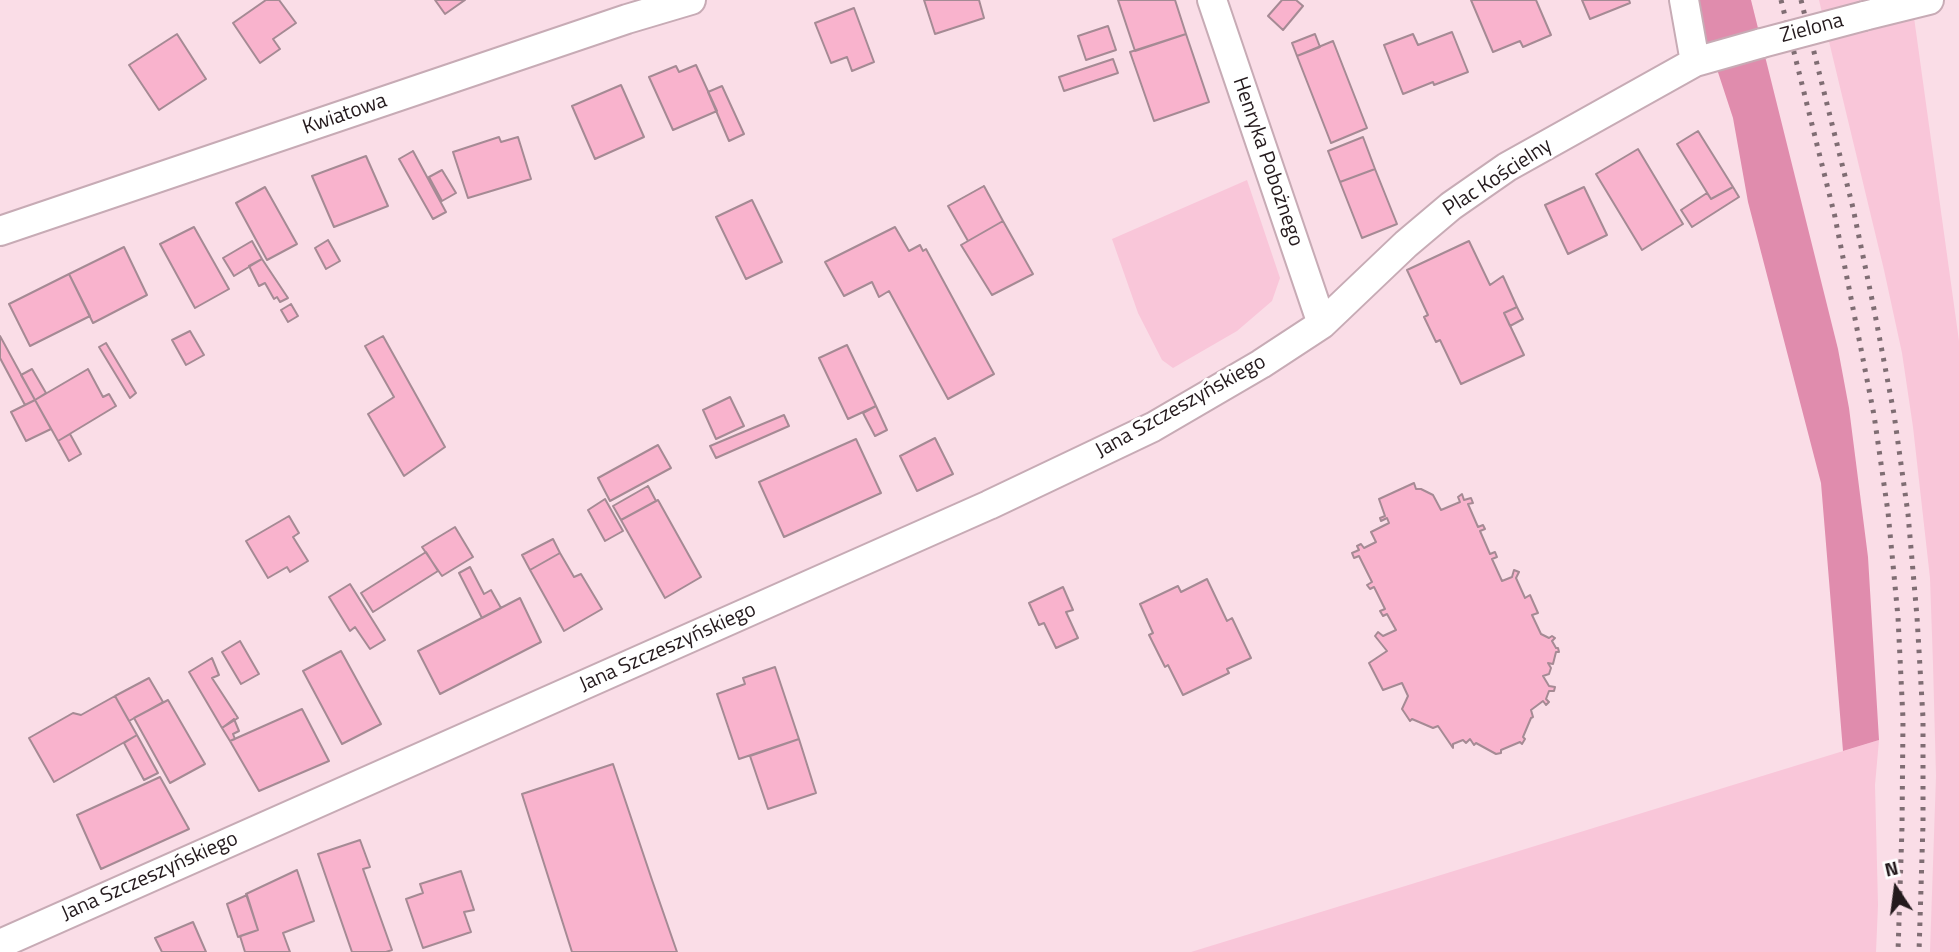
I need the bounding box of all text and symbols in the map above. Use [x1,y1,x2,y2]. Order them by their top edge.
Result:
street label: Zielona [1778,9,1846,49]
street label: Henryka Pobożnego [1226,74,1308,250]
street label: Kwiatowa [300,89,390,141]
street label: Plac Kościelny [1439,134,1557,222]
street label: Jana Szczeszyńskiego [1091,350,1271,464]
street label: Jana Szczeszyńskiego [576,598,760,698]
street label: Jana Szczeszyńskiego [58,827,242,927]
text: N [1881,852,1901,884]
north arrow [1861,854,1931,924]

